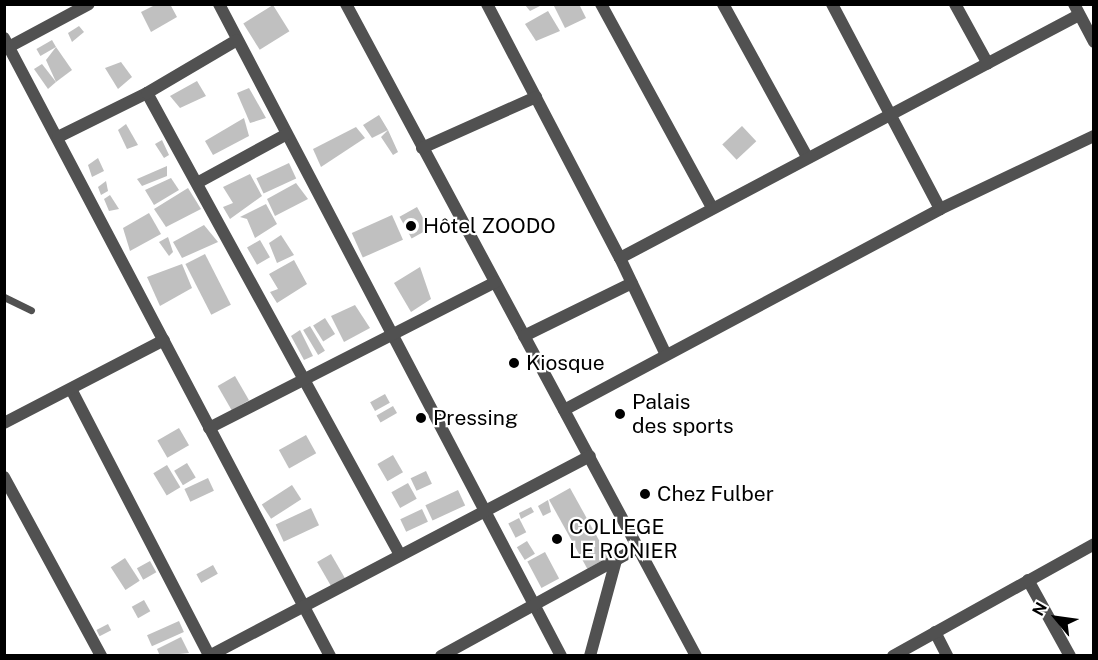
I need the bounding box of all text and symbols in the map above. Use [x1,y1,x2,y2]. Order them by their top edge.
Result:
place label: Hôtel ZOODO [423,213,556,239]
marker: Hôtel ZOODO [404,219,418,233]
place label: Kiosque [526,350,605,376]
marker: Kiosque [507,356,521,370]
place label: Palais des sports [632,389,734,439]
place label: Pressing [433,405,518,431]
marker: Palais des sports [613,407,627,421]
marker: Pressing [414,411,428,425]
place label: Chez Fulber [657,481,774,507]
marker: Chez Fulber [638,487,652,501]
place label: COLLEGE LE RONIER [569,514,678,564]
marker: COLLEGE LE RONIER [550,532,564,546]
north arrow [1026,588,1086,648]
text: N [1028,599,1051,619]

